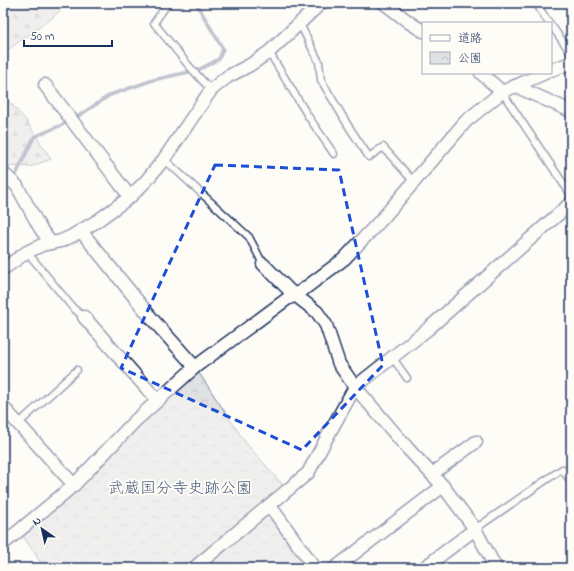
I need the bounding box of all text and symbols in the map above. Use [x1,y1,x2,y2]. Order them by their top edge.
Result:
scale bar [24,22,112,48]
legend [422,22,552,74]
text: 50 m [30,28,54,46]
text: 道路 [458,30,482,48]
text: 公園 [458,50,482,68]
park label: 武蔵国分寺史跡公園 [108,477,252,501]
north arrow [22,509,62,549]
text: N [29,513,45,530]

